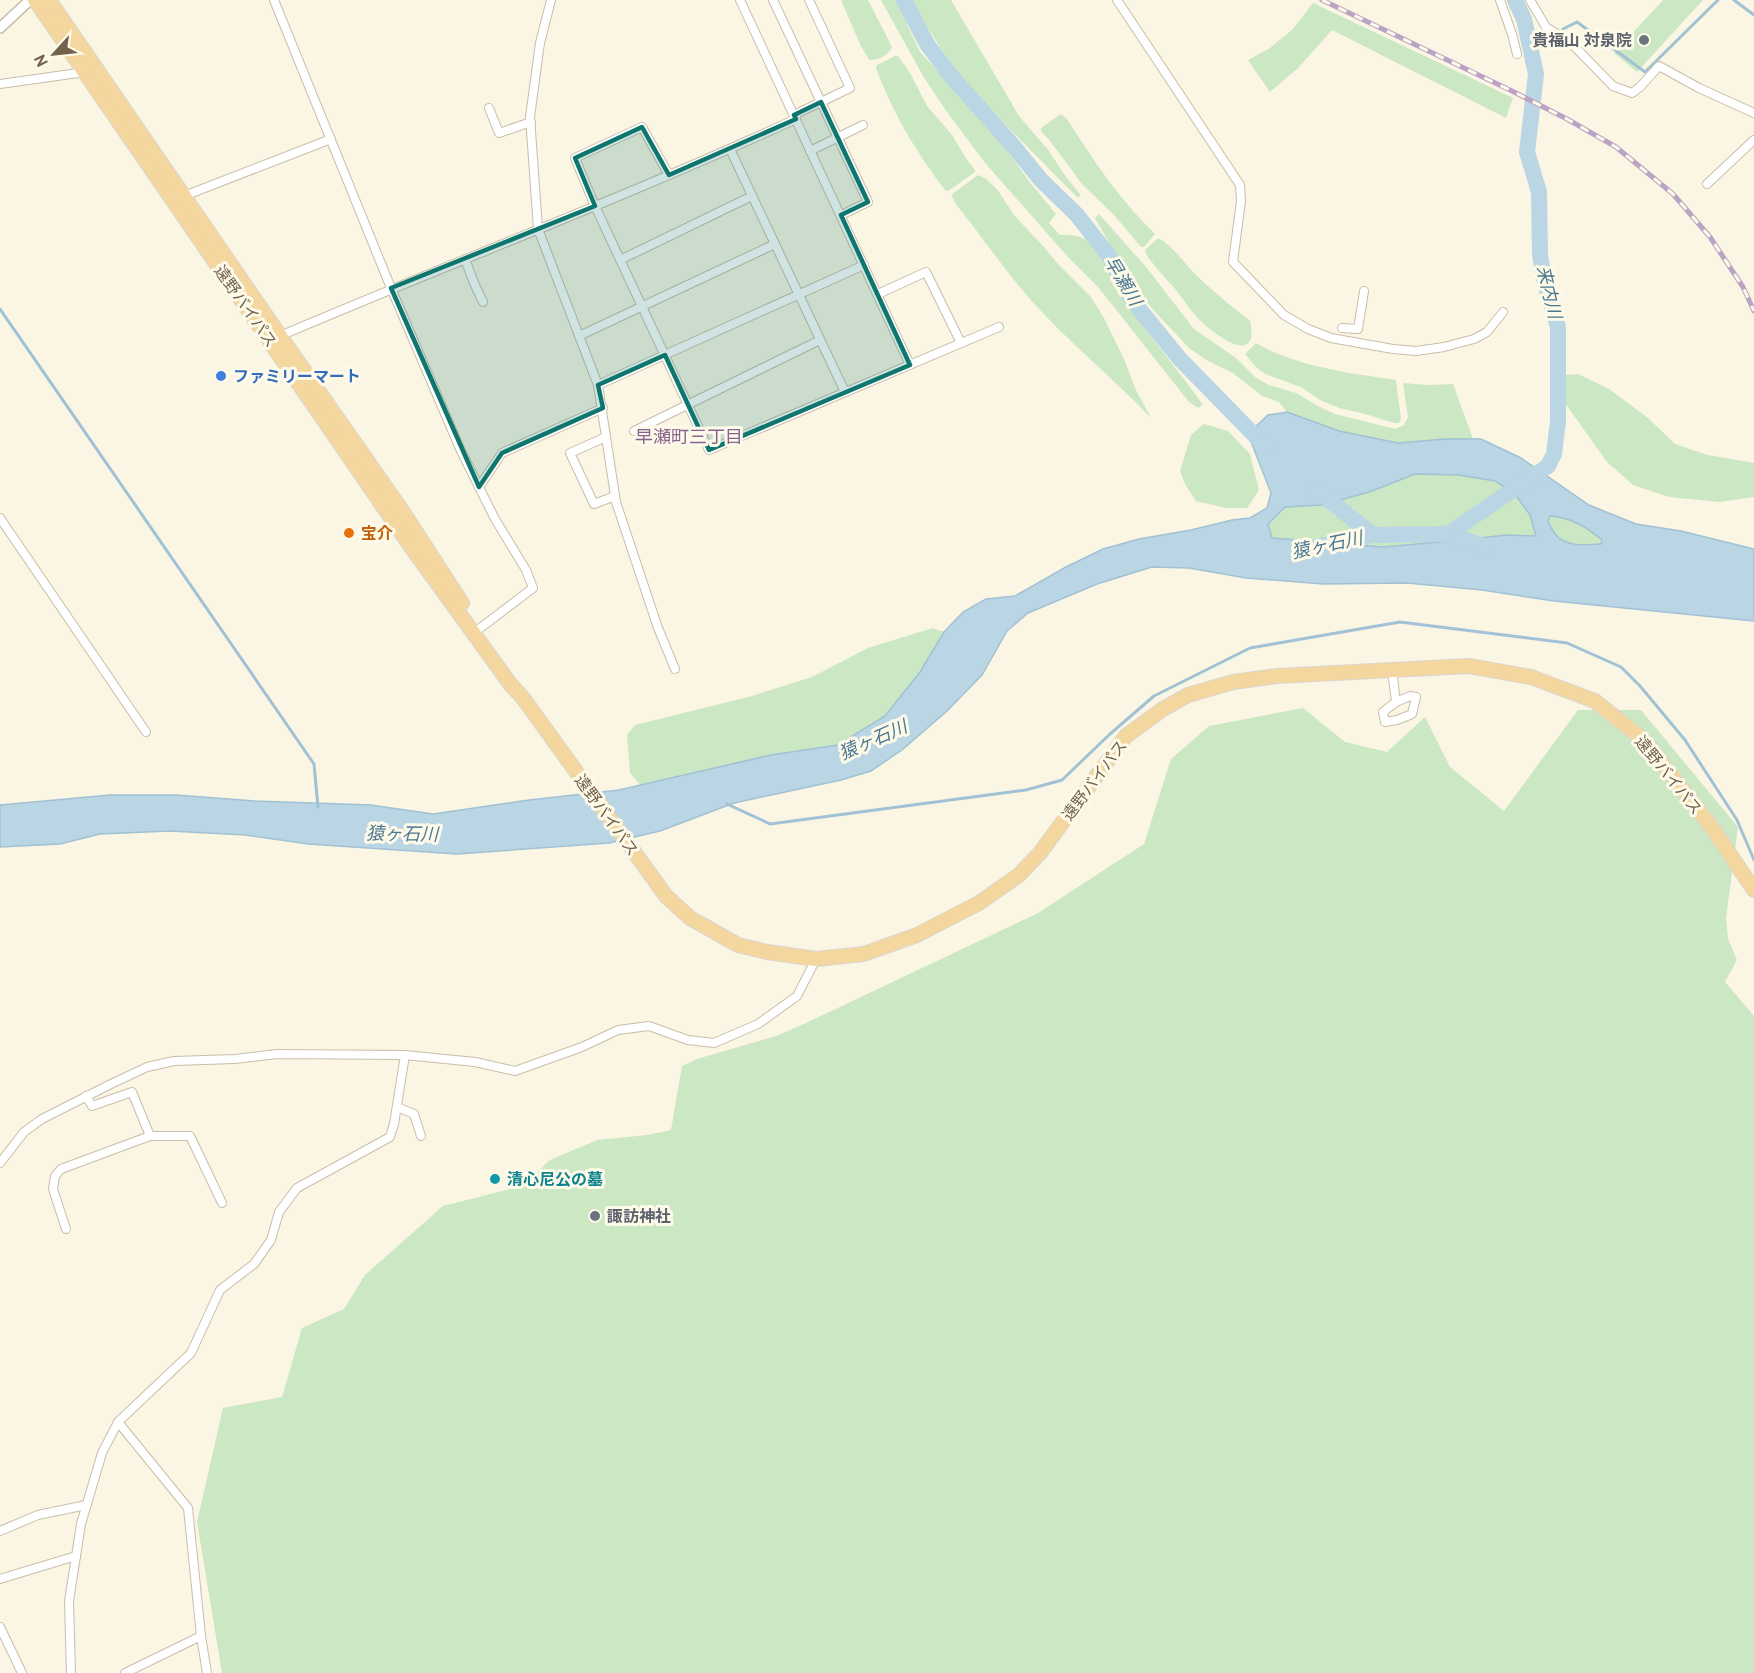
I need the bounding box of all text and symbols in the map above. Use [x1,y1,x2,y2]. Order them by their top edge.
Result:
north arrow [24,24,84,84]
place label: 貴福山 対泉院 [1532,32,1632,52]
marker: 貴福山 対泉院 [1637,33,1651,47]
text: N [31,50,54,70]
water label: 早瀬川 [1098,253,1147,313]
street label: 遠野バイパス [209,262,280,352]
water label: 来内川 [1530,263,1566,323]
place label: ファミリーマート [233,368,361,388]
marker: ファミリーマート [214,369,228,383]
district label: 早瀬町三丁目 [635,427,743,450]
place label: 宝介 [361,525,393,545]
marker: 宝介 [342,526,356,540]
water label: 猿ヶ石川 [1290,527,1367,565]
water label: 猿ヶ石川 [836,715,913,767]
street label: 遠野バイパス [1630,733,1705,820]
street label: 遠野バイパス [1059,737,1132,825]
street label: 遠野バイパス [569,772,642,861]
water label: 猿ヶ石川 [366,823,440,848]
place label: 清心尼公の墓 [507,1171,603,1191]
marker: 清心尼公の墓 [488,1172,502,1186]
place label: 諏訪神社 [607,1207,671,1228]
marker: 諏訪神社 [588,1209,602,1223]

